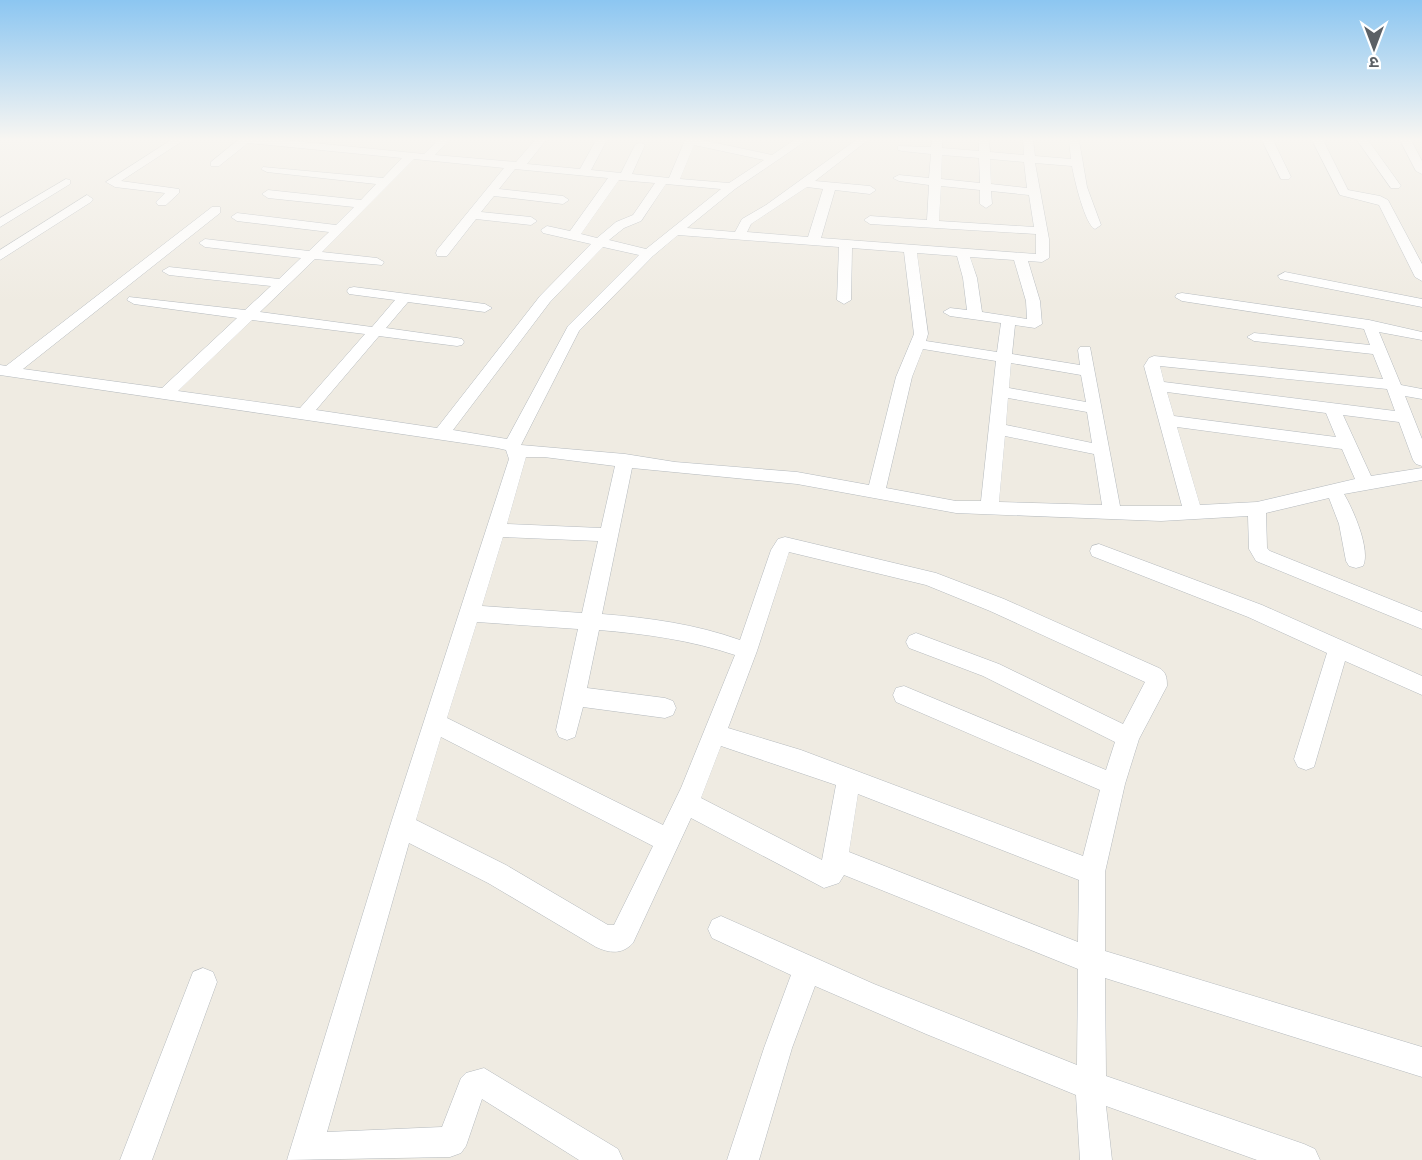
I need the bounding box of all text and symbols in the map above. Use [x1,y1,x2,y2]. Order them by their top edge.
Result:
north arrow [1344,18,1404,78]
text: उ [1369,53,1379,73]

